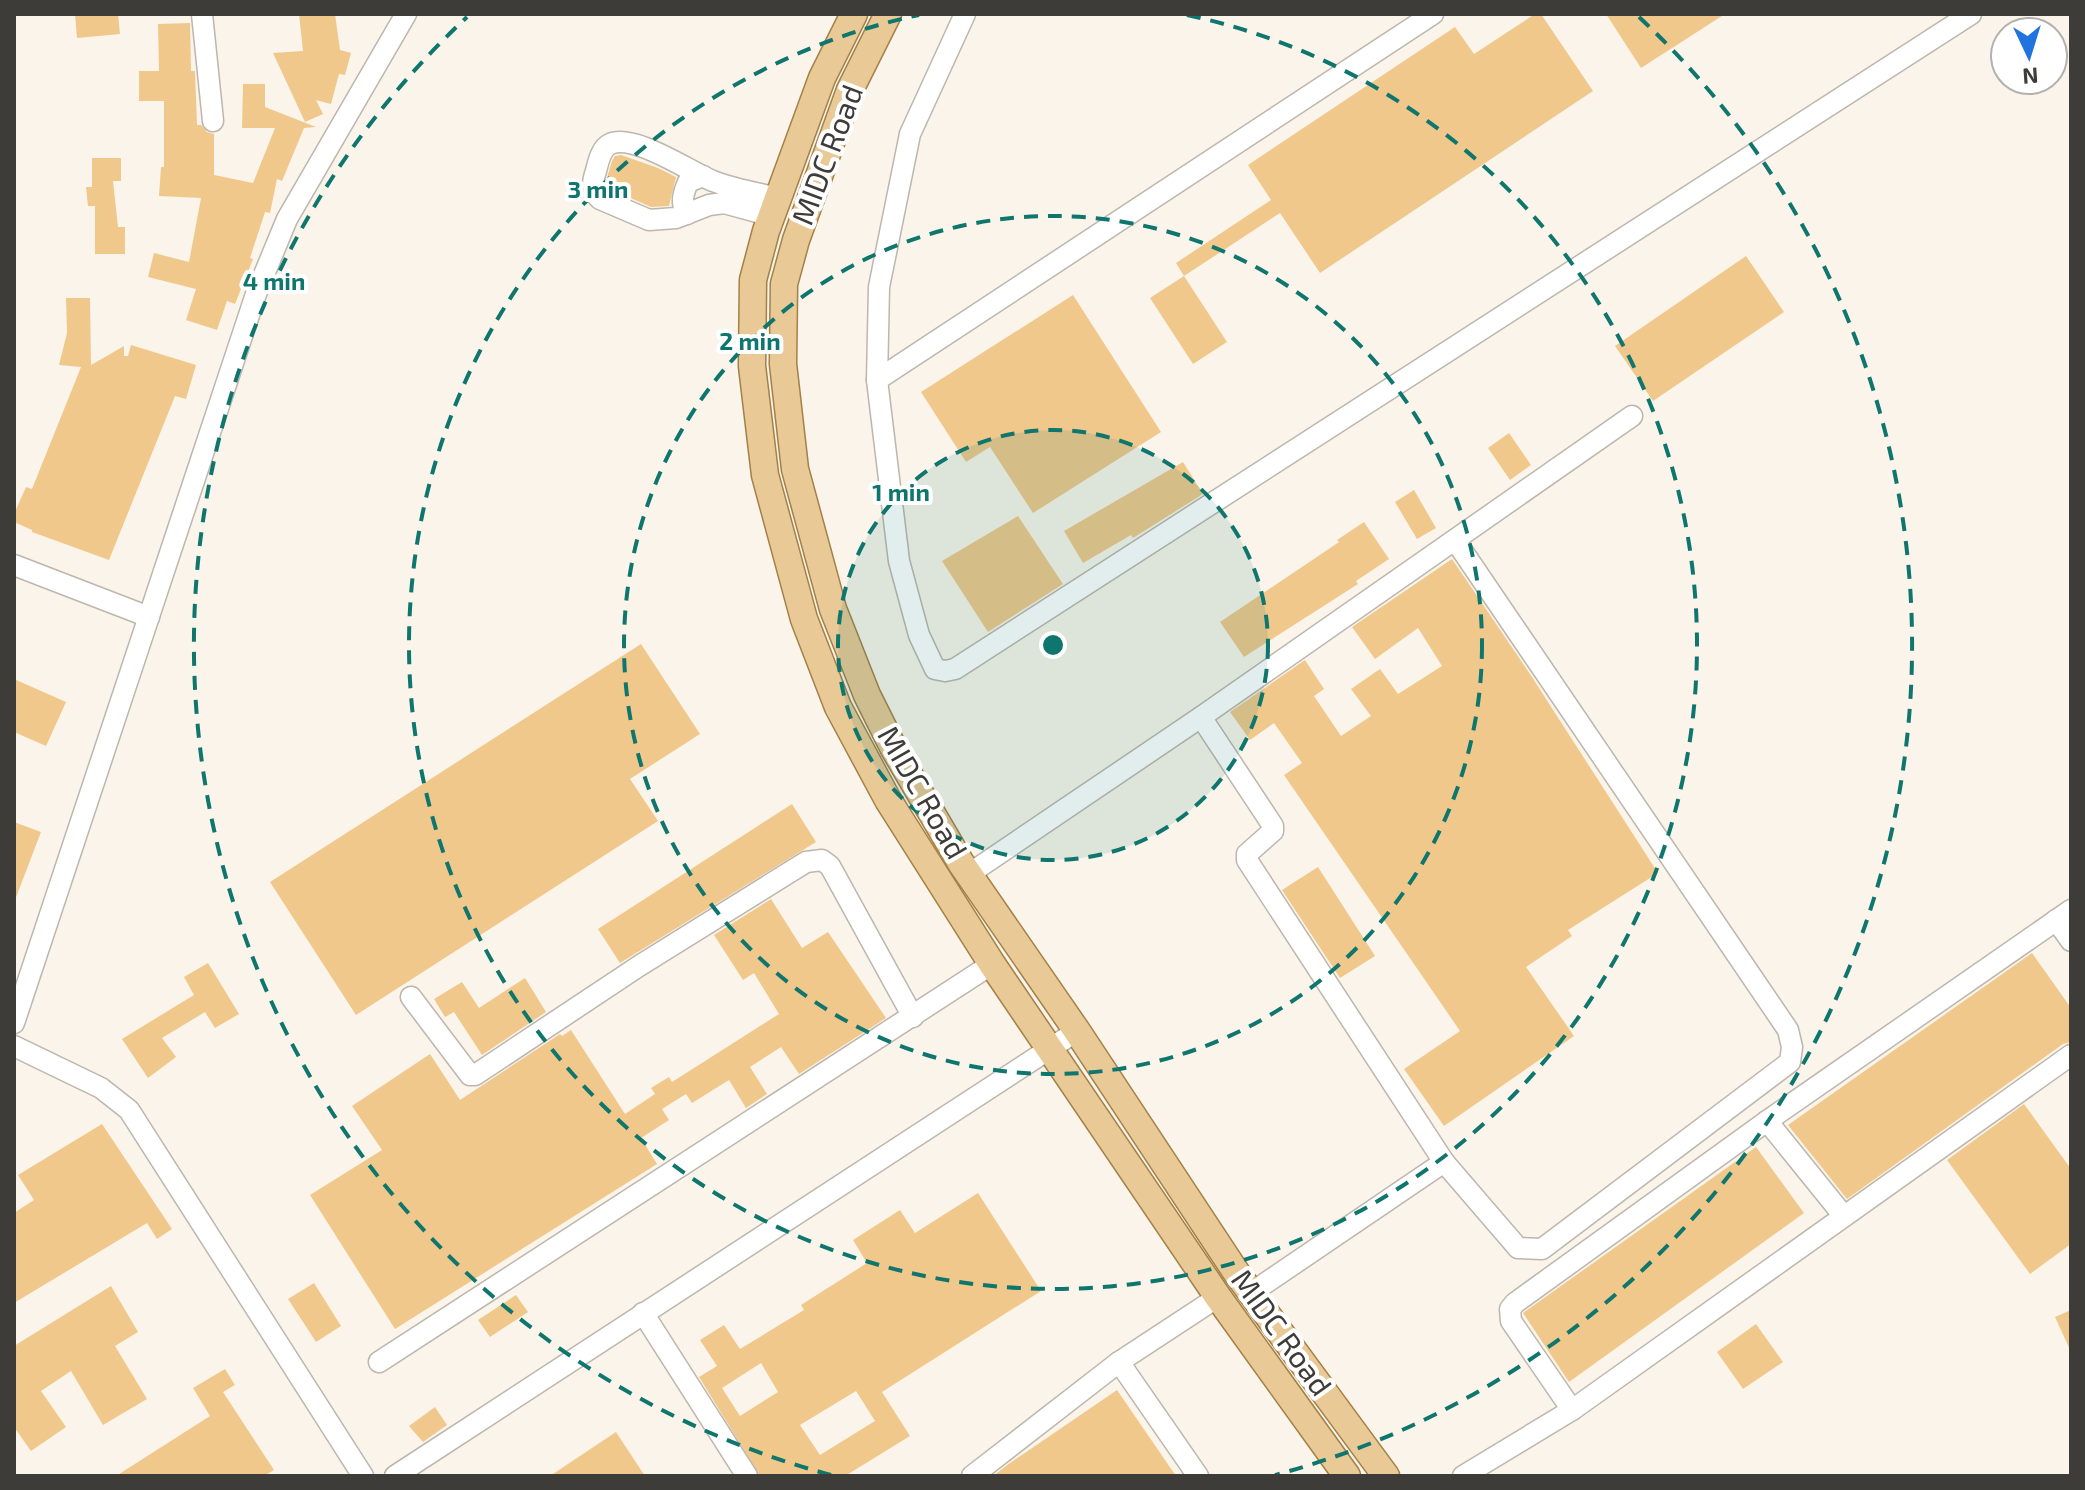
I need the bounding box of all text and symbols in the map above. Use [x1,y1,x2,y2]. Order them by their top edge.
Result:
north arrow [1989,16,2069,96]
text: N [2022,63,2039,90]
street label: MIDC Road [783,79,869,229]
text: 3 min [568,174,628,203]
text: 4 min [243,266,305,295]
text: 2 min [719,326,781,355]
text: 1 min [872,477,930,506]
centre of rings [1039,631,1067,659]
street label: MIDC Road [871,719,976,865]
street label: MIDC Road [1225,1262,1340,1402]

